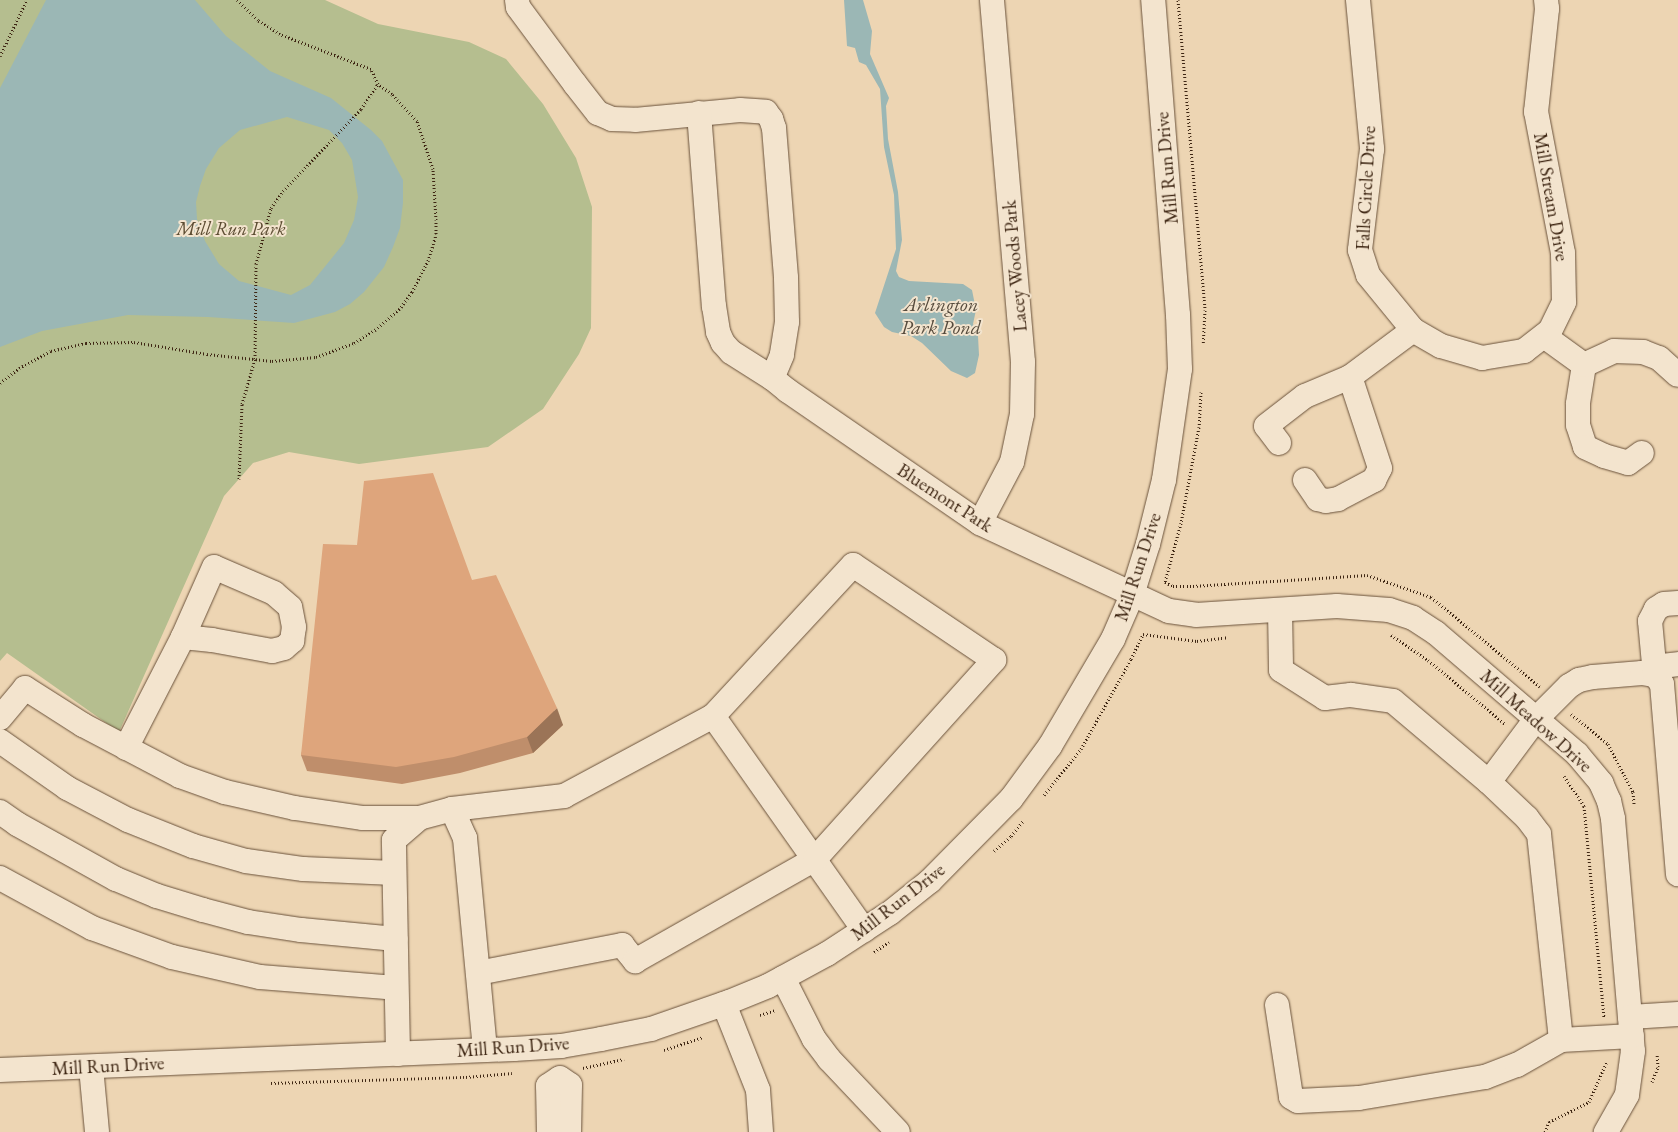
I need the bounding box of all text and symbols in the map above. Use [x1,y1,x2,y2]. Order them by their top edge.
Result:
street label: Mill Run Drive [1151,111,1183,225]
street label: Falls Circle Drive [1351,125,1381,251]
street label: Mill Stream Drive [1528,131,1574,263]
street label: Lacey Woods Park [998,199,1032,333]
park label: Mill Run Park [176,218,286,240]
water label: Arlington Park Pond [901,292,981,339]
street label: Bluemont Park [893,459,997,537]
street label: Mill Run Drive [1110,510,1166,624]
street label: Mill Meadow Drive [1475,665,1597,777]
street label: Mill Run Drive [847,858,949,946]
street label: Mill Run Drive [456,1032,570,1062]
street label: Mill Run Drive [51,1052,165,1080]

